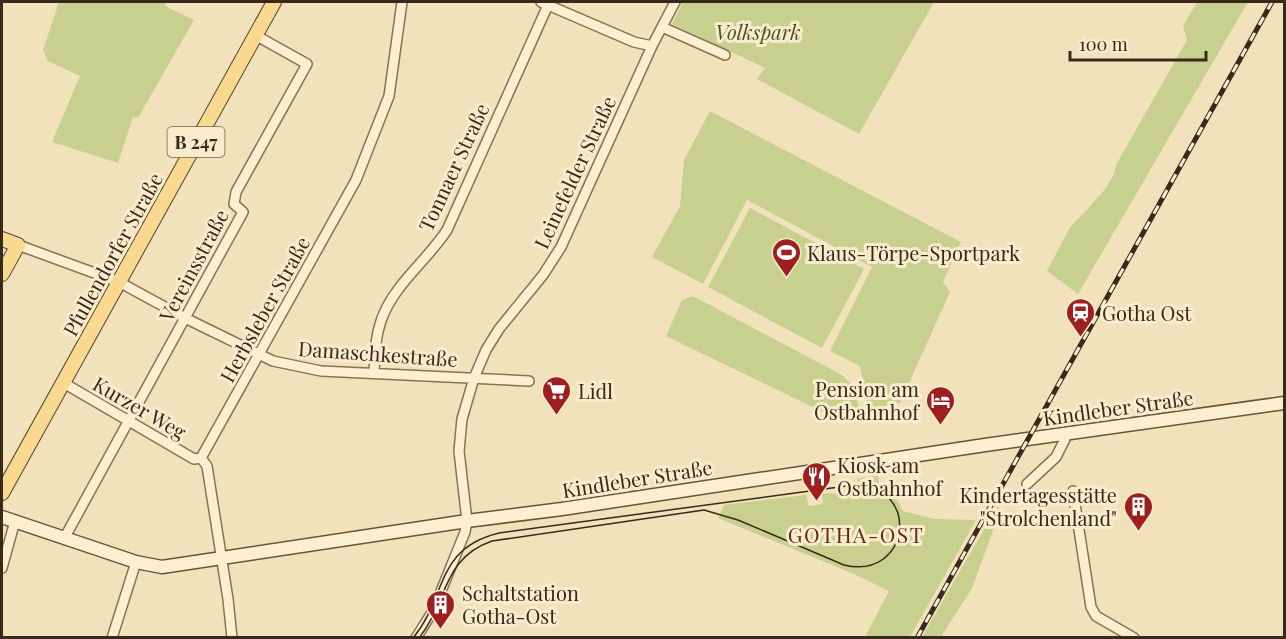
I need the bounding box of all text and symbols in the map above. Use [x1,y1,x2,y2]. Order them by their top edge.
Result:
park label: Volkspark [715,18,801,45]
scale bar [1070,24,1206,62]
text: 100 m [1079,32,1128,56]
street label: Leinefelder Straße [527,91,621,253]
street label: Tonnaer Straße [412,99,494,235]
road number: B 247 [168,127,224,157]
street label: Pfullendorfer Straße [56,168,168,340]
street label: Vereinsstraße [152,204,234,327]
street label: Herbsleber Straße [213,231,315,387]
sports icon: Klaus-Törpe-Sportpark [770,236,802,278]
place label: Klaus-Törpe-Sportpark [807,239,1020,266]
station icon: Gotha Ost [1065,296,1097,338]
place label: Gotha Ost [1102,299,1192,326]
street label: Damaschkestraße [297,334,459,372]
street label: Kurzer Weg [88,369,192,445]
supermarket icon: Lidl [541,374,573,416]
place label: Pension am Ostbahnhof [814,375,920,425]
place label: Lidl [578,377,613,404]
street label: Kindleber Straße [1041,383,1195,431]
hotel icon: Pension am Ostbahnhof [924,384,956,426]
place label: Kiosk am Ostbahnhof [837,451,943,501]
street label: Kindleber Straße [560,453,714,503]
restaurant icon: Kiosk am Ostbahnhof [800,460,832,502]
place label: Kindertagesstätte "Strolchenland" [960,481,1117,531]
building icon: Kindertagesstätte "Strolchenland" [1122,490,1154,532]
district label: GOTHA-OST [788,520,924,548]
place label: Schaltstation Gotha-Ost [462,579,579,629]
building icon: Schaltstation Gotha-Ost [425,588,457,630]

